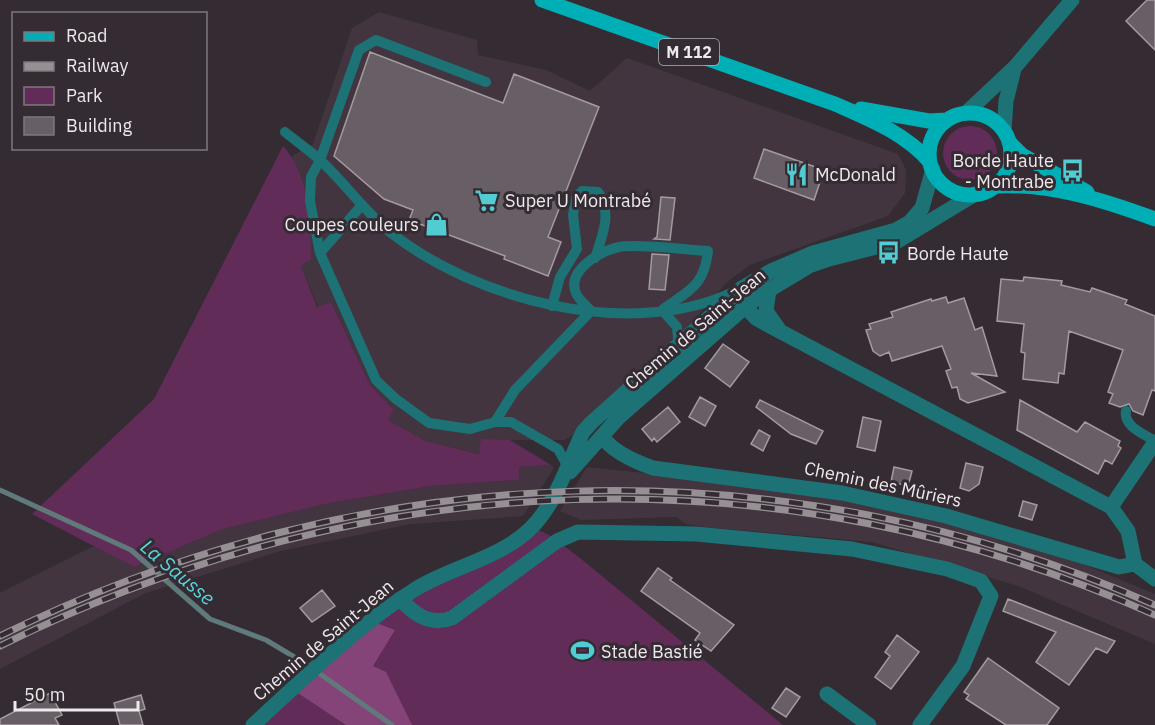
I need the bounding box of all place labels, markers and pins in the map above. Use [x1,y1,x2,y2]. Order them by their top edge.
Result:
place label: Borde Haute - Montrabe [952,149,1054,193]
bus stop icon: Borde Haute - Montrabe [1059,157,1085,183]
restaurant icon: McDonald [784,161,810,187]
place label: McDonald [815,163,896,186]
supermarket icon: Super U Montrabé [474,187,500,213]
place label: Super U Montrabé [505,189,651,212]
shop icon: Coupes couleurs [424,211,450,237]
place label: Coupes couleurs [285,213,419,236]
bus stop icon: Borde Haute [876,240,902,266]
place label: Borde Haute [907,242,1009,265]
sports icon: Stade Bastié [570,638,596,664]
place label: Stade Bastié [601,640,703,663]

